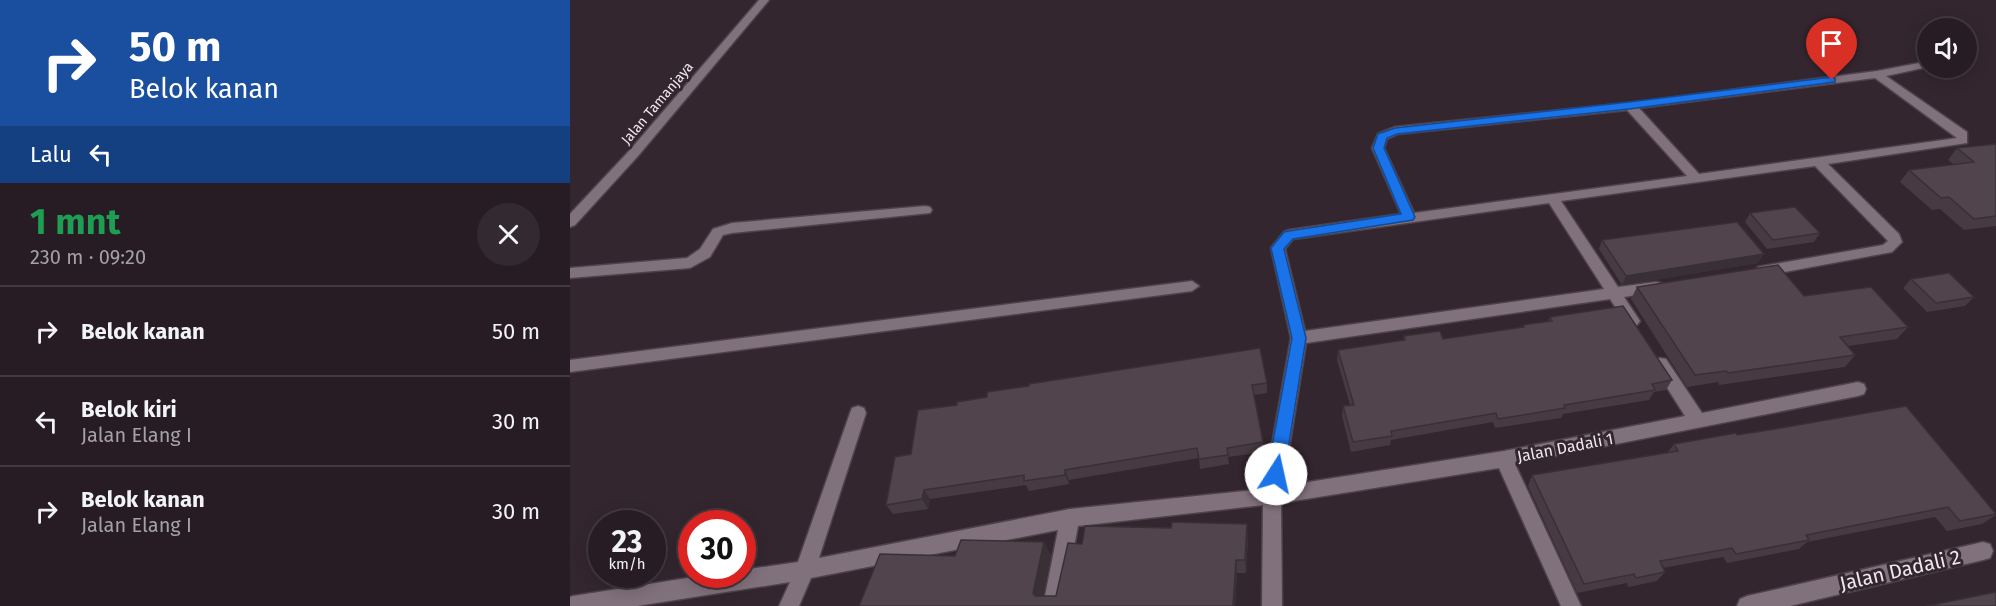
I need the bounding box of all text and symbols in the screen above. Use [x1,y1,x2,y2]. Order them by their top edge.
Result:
pin [1806,18,1857,80]
map controls [1917,18,1977,78]
button: sound [1917,18,1977,78]
text: 50 m [129,22,222,72]
icon: right [30,24,108,102]
icon: arrive [1815,27,1848,60]
street label: Jalan Tamanjaya [618,58,697,148]
text: Belok kanan [129,73,279,105]
icon: left [84,138,117,171]
text: Lalu [30,141,72,168]
text: 1 mnt [30,200,120,244]
button: close [477,203,540,266]
text: 230 m · 09:20 [30,245,146,269]
icon: right [30,315,63,348]
text: Belok kanan [81,318,205,345]
text: 50 m [492,318,540,345]
text: Belok kiri [81,396,177,423]
icon: left [30,405,63,438]
text: 30 m [492,408,540,435]
text: Jalan Elang I [81,423,192,447]
street label: Jalan Dadali 1 [1515,429,1615,466]
position arrow [1244,442,1308,506]
text: Belok kanan [81,486,205,513]
icon: right [30,495,63,528]
text: 30 m [492,498,540,525]
speed limit sign: 30 [678,510,756,588]
text: Jalan Elang I [81,513,192,537]
text: 23 [612,524,642,560]
street label: Jalan Dadali 2 [1837,544,1963,596]
text: km/h [608,555,646,573]

